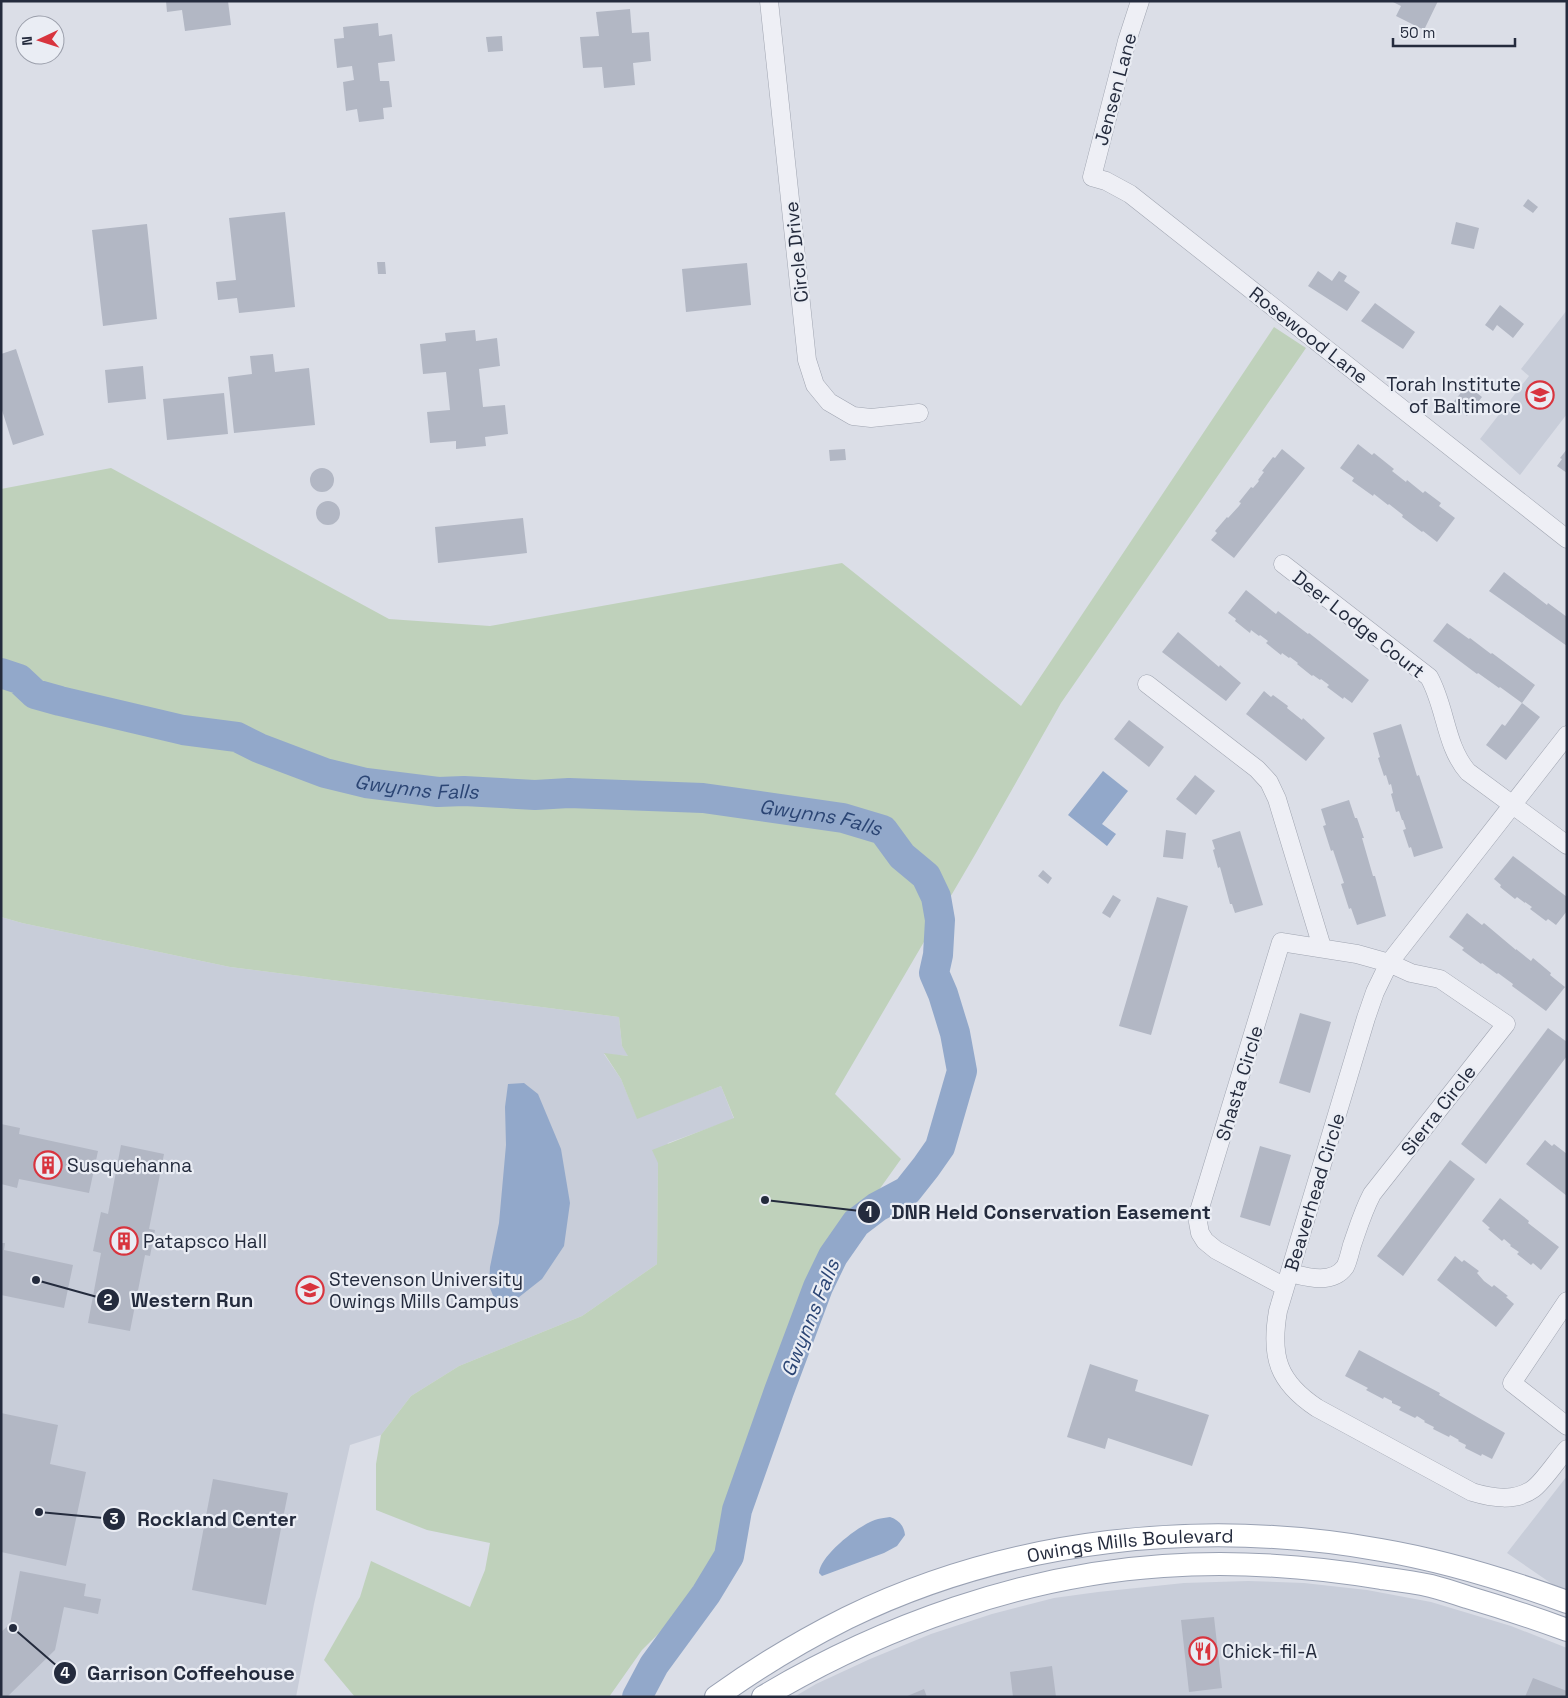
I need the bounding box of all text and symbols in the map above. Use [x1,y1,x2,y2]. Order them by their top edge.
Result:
north arrow [15,15,65,65]
scale bar [1393,15,1516,47]
text: 50 m [1400,23,1435,42]
street label: Jensen Lane [1088,30,1143,148]
text: N [18,36,36,46]
street label: Circle Drive [779,200,814,304]
street label: Rosewood Lane [1244,281,1373,390]
place label: Torah Institute of Baltimore [1386,372,1521,419]
school or university icon: Torah Institute of Baltimore [1525,380,1555,410]
street label: Deer Lodge Court [1287,565,1430,684]
water label: Gwynns Falls [352,768,481,805]
water label: Gwynns Falls [758,793,886,842]
street label: Shasta Circle [1210,1022,1269,1144]
street label: Sierra Circle [1395,1060,1482,1161]
street label: Beaverhead Circle [1279,1110,1350,1274]
building icon: Susquehanna [33,1150,63,1180]
place label: Susquehanna [67,1153,192,1178]
callout: DNR Held Conservation Easement [856,1194,1221,1229]
text: DNR Held Conservation Easement [891,1199,1211,1225]
text: 1 [866,1202,872,1221]
building icon: Patapsco Hall [109,1226,139,1256]
place label: Patapsco Hall [143,1229,267,1254]
water label: Gwynns Falls [775,1254,846,1380]
place label: Stevenson University Owings Mills Campus [329,1267,523,1314]
school or university icon: Stevenson University Owings Mills Campus [295,1275,325,1305]
callout: Western Run [96,1282,263,1317]
text: Western Run [131,1287,253,1313]
text: 2 [104,1290,113,1309]
callout: Rockland Center [102,1502,306,1537]
text: Rockland Center [137,1506,297,1532]
text: 3 [109,1509,119,1528]
street label: Owings Mills Boulevard [1024,1523,1234,1569]
restaurant icon: Chick-fil-A [1188,1636,1218,1666]
place label: Chick-fil-A [1222,1639,1317,1664]
callout: Garrison Coffeehouse [52,1655,305,1690]
text: Garrison Coffeehouse [87,1660,295,1686]
text: 4 [60,1663,70,1682]

